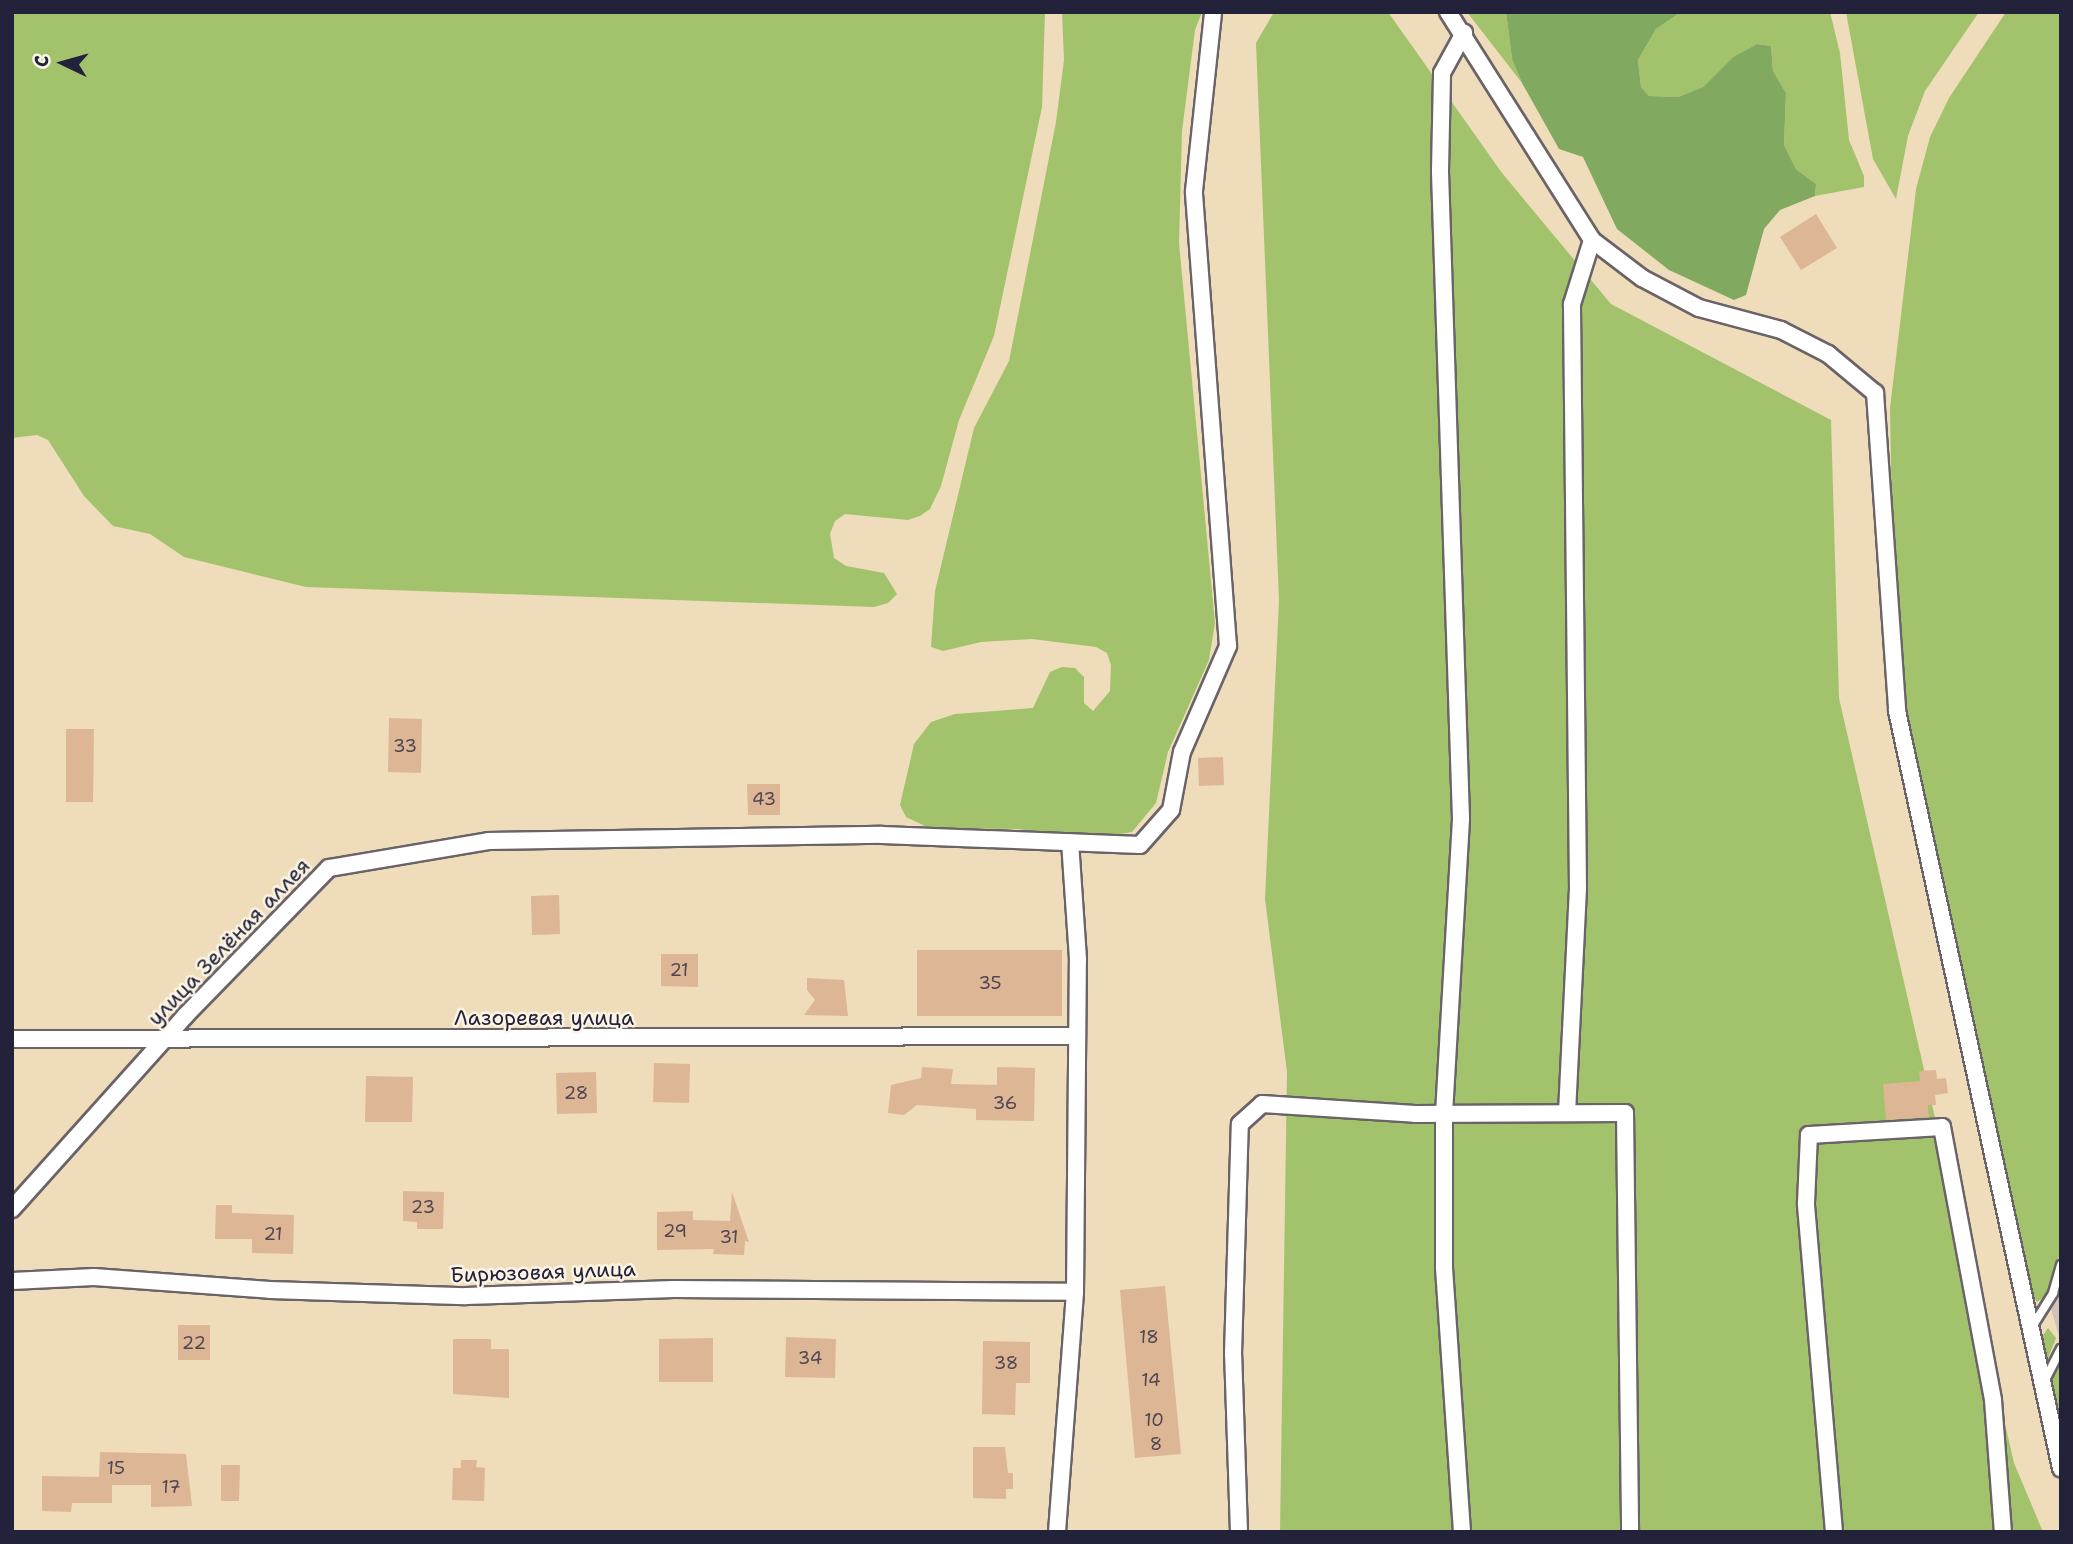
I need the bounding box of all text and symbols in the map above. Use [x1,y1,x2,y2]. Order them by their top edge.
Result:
north arrow [28,28,98,98]
text: С [29,54,55,68]
house number: 33 [393,735,417,757]
house number: 43 [752,788,776,810]
street label: улица Зелёная аллея [143,853,315,1031]
house number: 21 [669,959,689,981]
house number: 35 [978,972,1002,994]
street label: Лазоревая улица [454,1005,634,1031]
house number: 28 [564,1082,588,1104]
house number: 36 [993,1092,1017,1114]
house number: 23 [411,1196,435,1218]
house number: 29 [663,1220,687,1242]
house number: 21 [263,1223,283,1245]
house number: 31 [719,1226,739,1248]
street label: Бирюзовая улица [450,1256,636,1288]
house number: 18 [1139,1326,1159,1348]
house number: 22 [182,1332,206,1354]
house number: 34 [798,1347,822,1369]
house number: 38 [994,1352,1018,1374]
house number: 14 [1141,1369,1161,1391]
house number: 10 [1144,1409,1164,1431]
house number: 8 [1150,1433,1162,1455]
house number: 15 [107,1457,125,1479]
house number: 17 [161,1476,181,1498]

